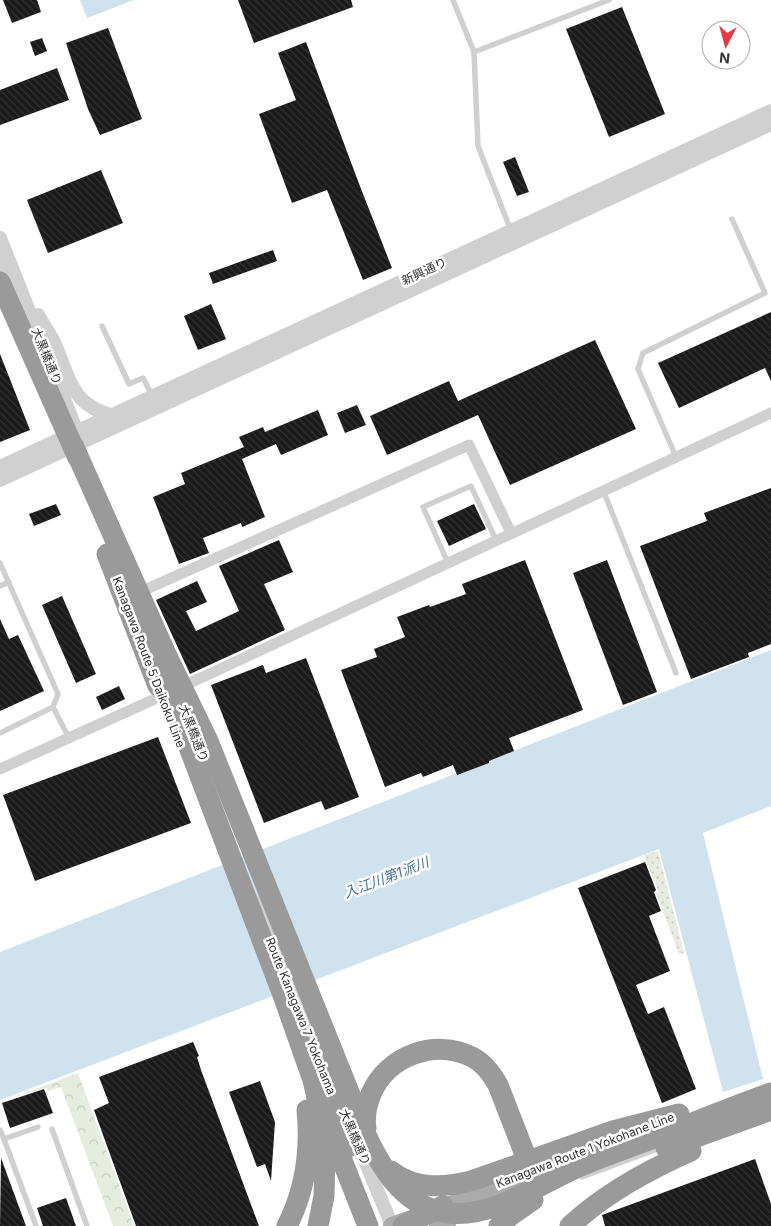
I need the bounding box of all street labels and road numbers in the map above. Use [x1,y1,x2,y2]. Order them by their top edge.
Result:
street label: 新興通り [399,254,449,288]
street label: 大黒橋通り [29,325,65,387]
street label: Kanagawa Route 5 Daikoku Line [109,574,189,750]
street label: 大黒橋通り [176,702,212,764]
street label: Route Kanagawa 7 Yokohama [263,935,339,1097]
street label: 大黒橋通り [336,1106,374,1168]
street label: Kanagawa Route 1 Yokohane Line [494,1109,676,1191]

